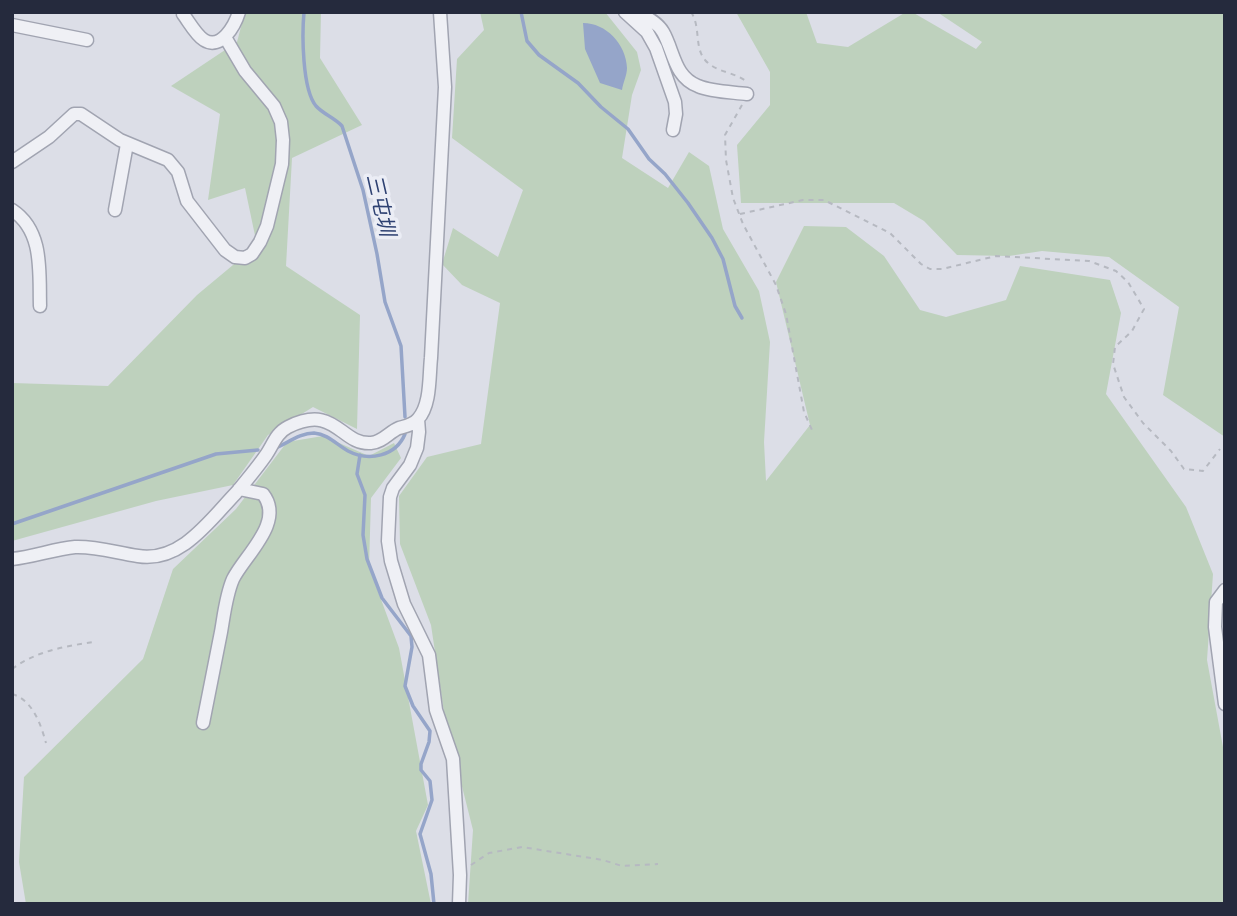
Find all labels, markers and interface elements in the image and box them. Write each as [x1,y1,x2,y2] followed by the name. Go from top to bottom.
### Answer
[361,171,399,239] water label: 三屯圳

